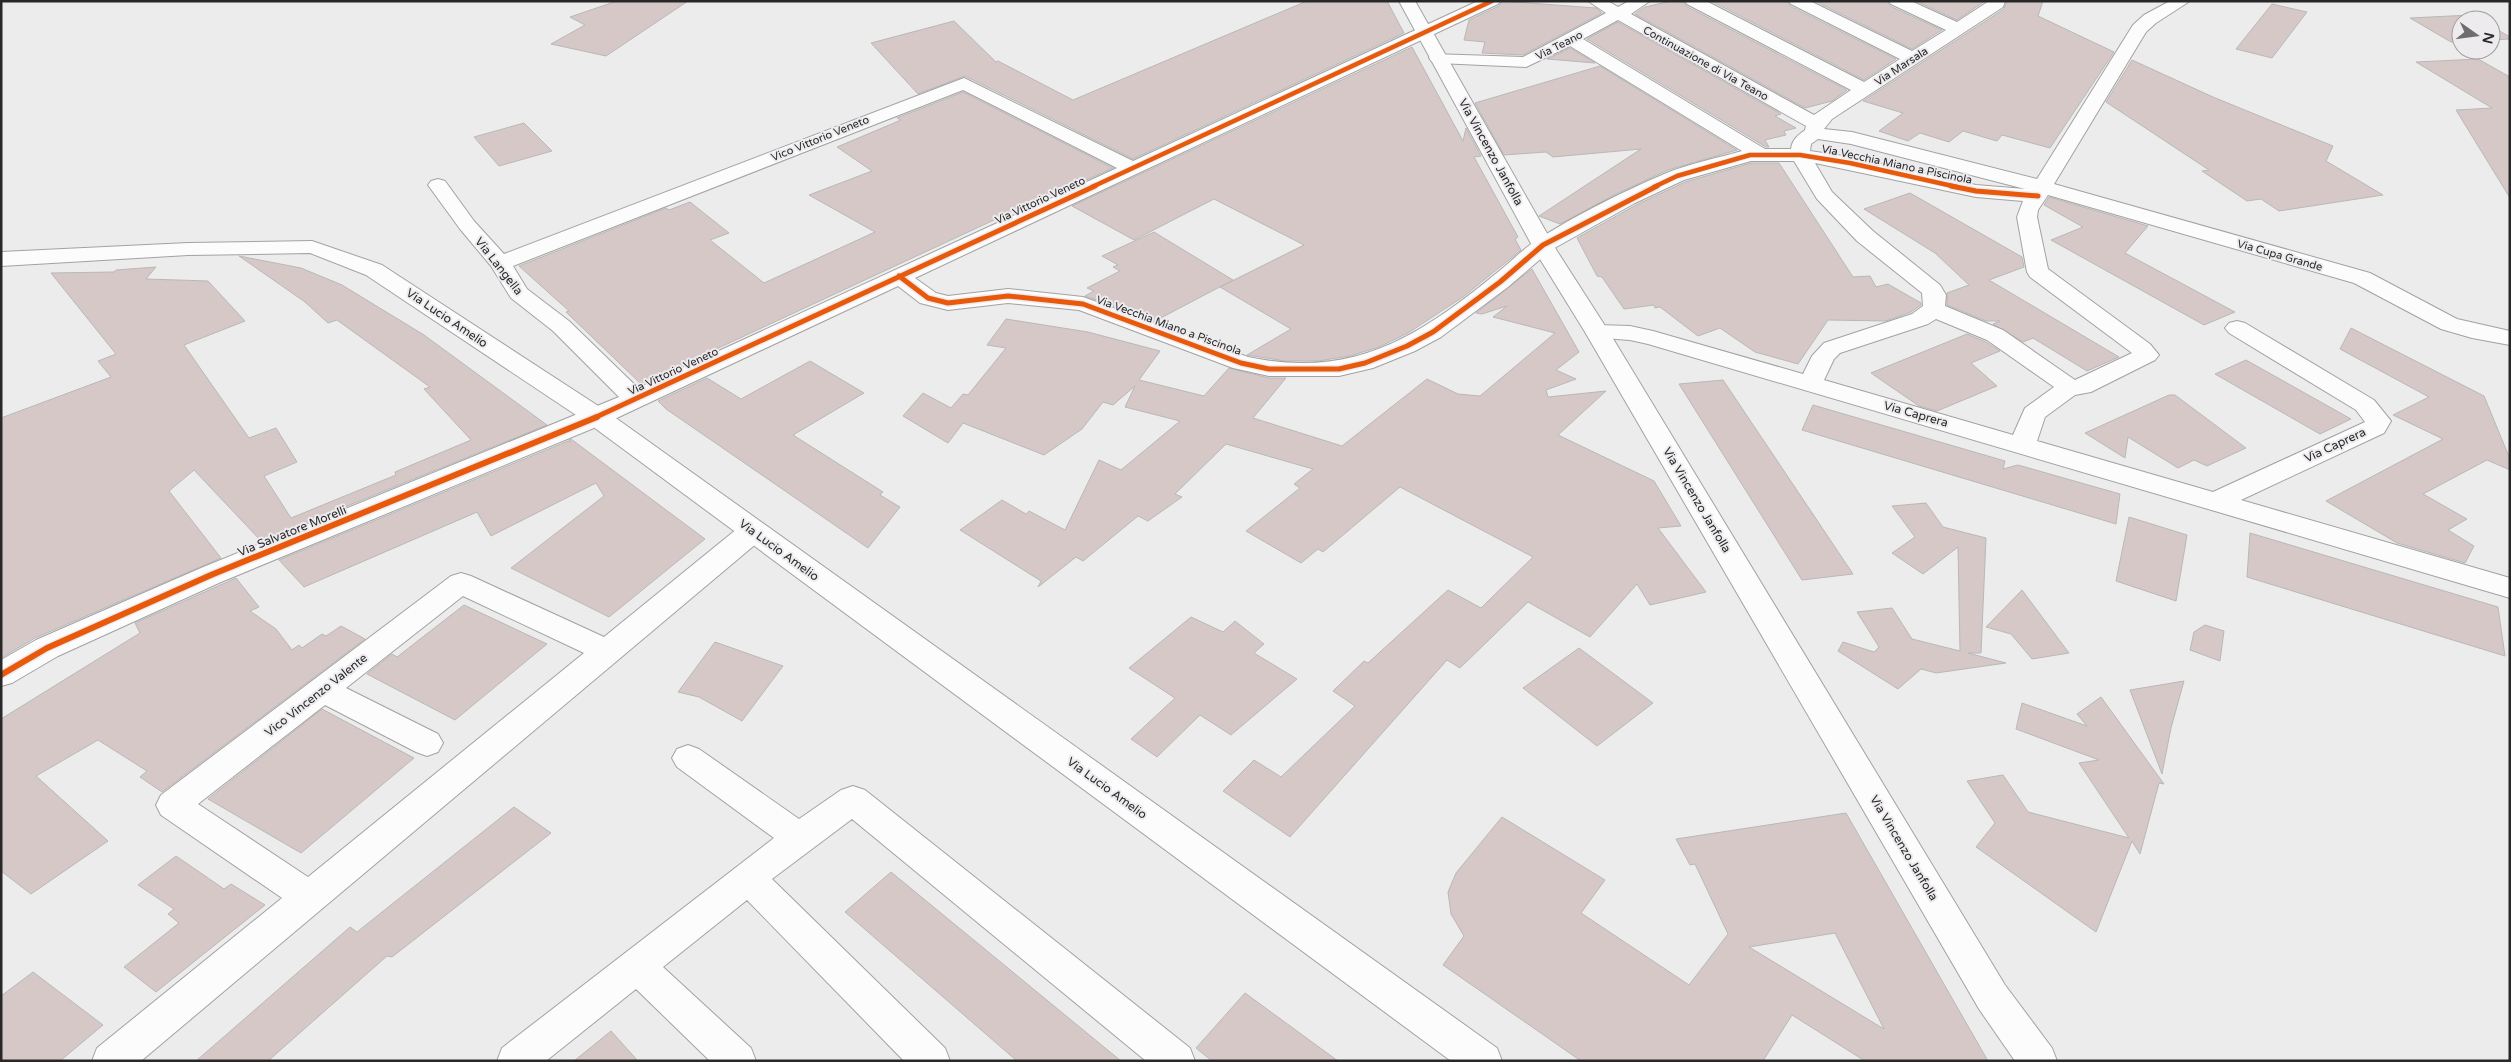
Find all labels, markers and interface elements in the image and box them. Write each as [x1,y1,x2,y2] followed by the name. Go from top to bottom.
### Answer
[2451,10,2501,60] north arrow
[1641,23,1771,104] street label: Continuazione di Via Teano
[1534,28,1585,63] street label: Via Teano
[2479,31,2498,46] text: N
[1872,44,1930,88] street label: Via Marsala
[1456,96,1526,208] street label: Via Vincenzo Janfolla
[769,113,871,164] street label: Vico Vittorio Veneto
[1820,142,1973,187] street label: Via Vecchia Miano a Piscinola
[993,174,1088,227] street label: Via Vittorio Veneto
[472,234,526,298] street label: Via Langella
[2236,237,2324,274] street label: Via Cupa Grande
[404,286,490,350] street label: Via Lucio Amelio
[1094,293,1243,358] street label: Via Vecchia Miano a Piscinola
[626,345,721,398] street label: Via Vittorio Veneto
[1882,398,1950,430] street label: Via Caprera
[2302,425,2368,465] street label: Via Caprera
[1660,445,1734,555] street label: Via Vincenzo Janfolla
[236,503,348,559] street label: Via Salvatore Morelli
[736,516,822,584] street label: Via Lucio Amelio
[262,651,370,739] street label: Vico Vincenzo Valente
[1064,754,1150,822] street label: Via Lucio Amelio
[1867,793,1941,903] street label: Via Vincenzo Janfolla

